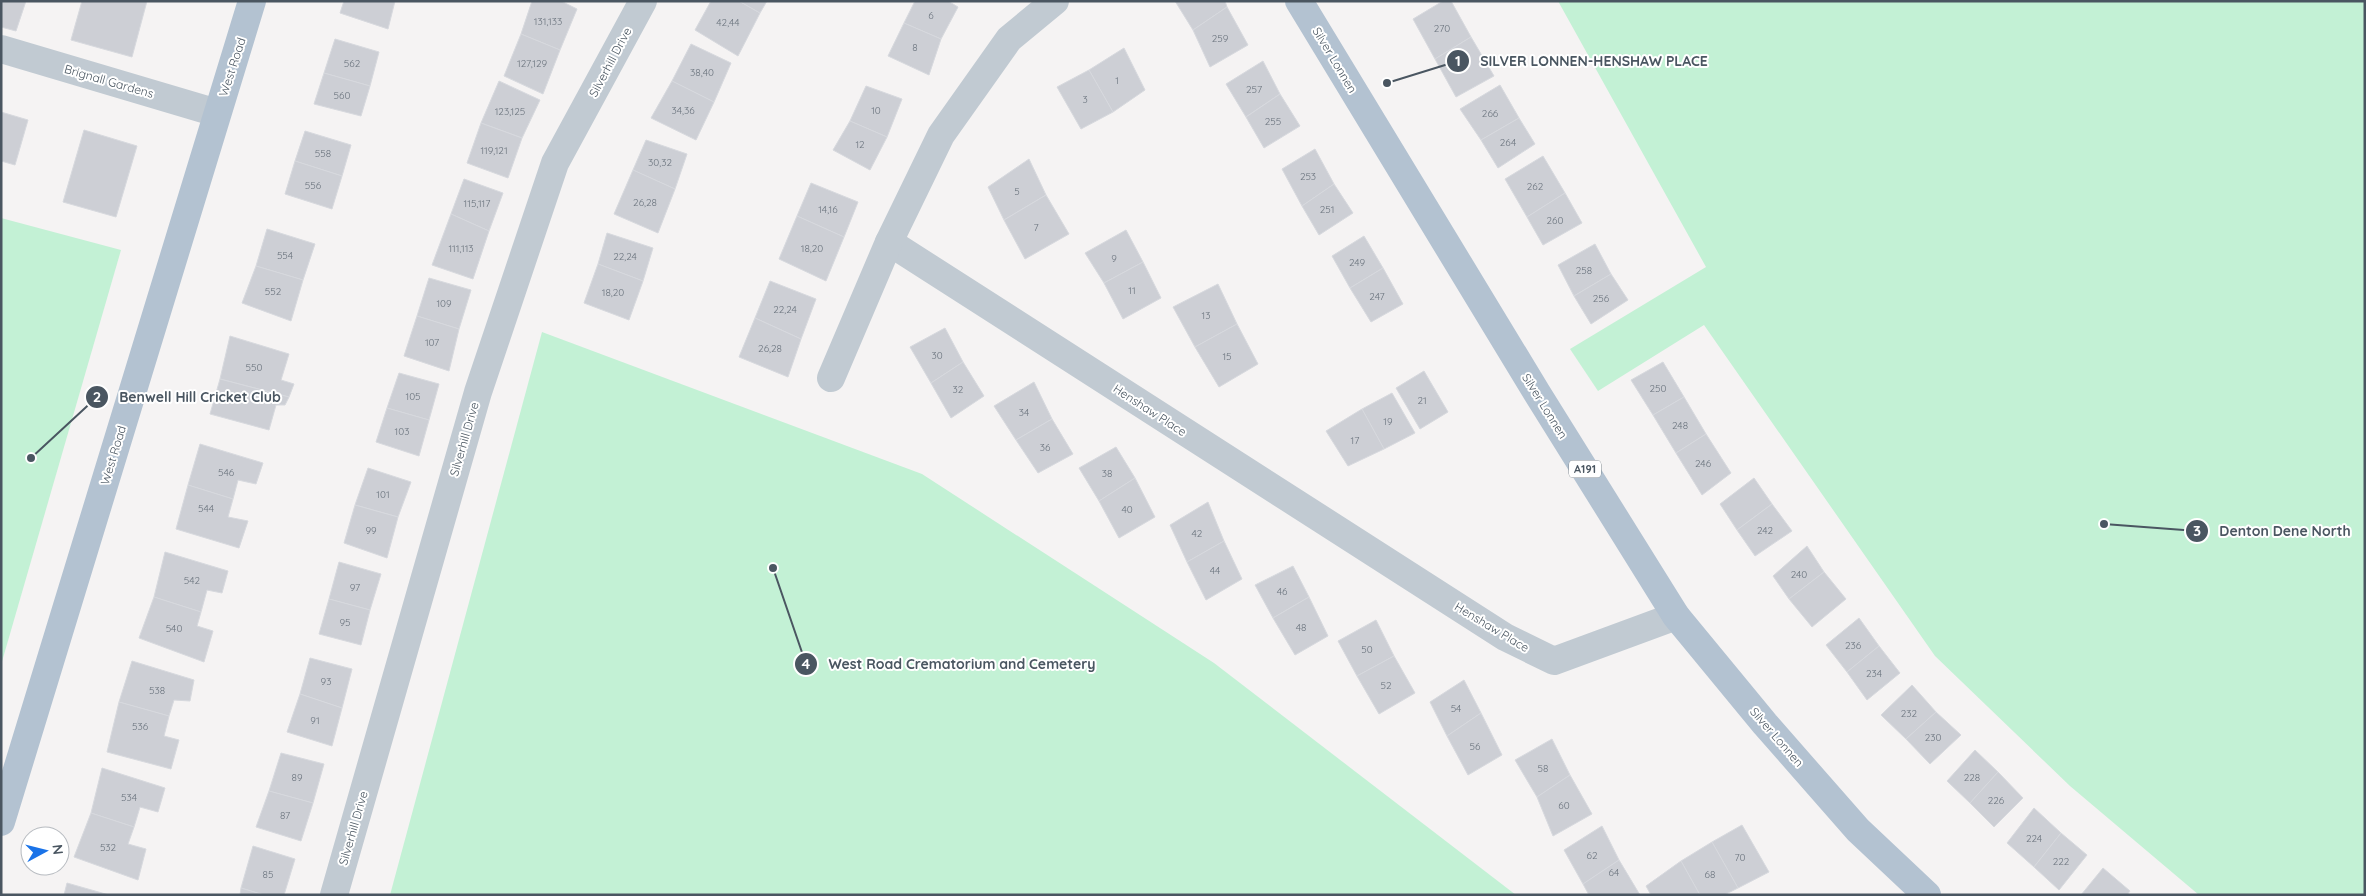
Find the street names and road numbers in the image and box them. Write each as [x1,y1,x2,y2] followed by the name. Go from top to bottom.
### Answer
[1310,24,1360,96] street label: Silver Lonnen
[585,25,635,99] street label: Silverhill Drive
[215,36,249,98] street label: West Road
[63,61,156,101] street label: Brignall Gardens
[1519,371,1571,441] street label: Silver Lonnen
[1110,381,1190,439] street label: Henshaw Place
[446,400,482,478] street label: Silverhill Drive
[97,424,129,486] street label: West Road
[1569,460,1601,478] road number: A191
[1452,599,1532,655] street label: Henshaw Place
[1747,704,1807,770] street label: Silver Lonnen
[335,789,371,867] street label: Silverhill Drive

